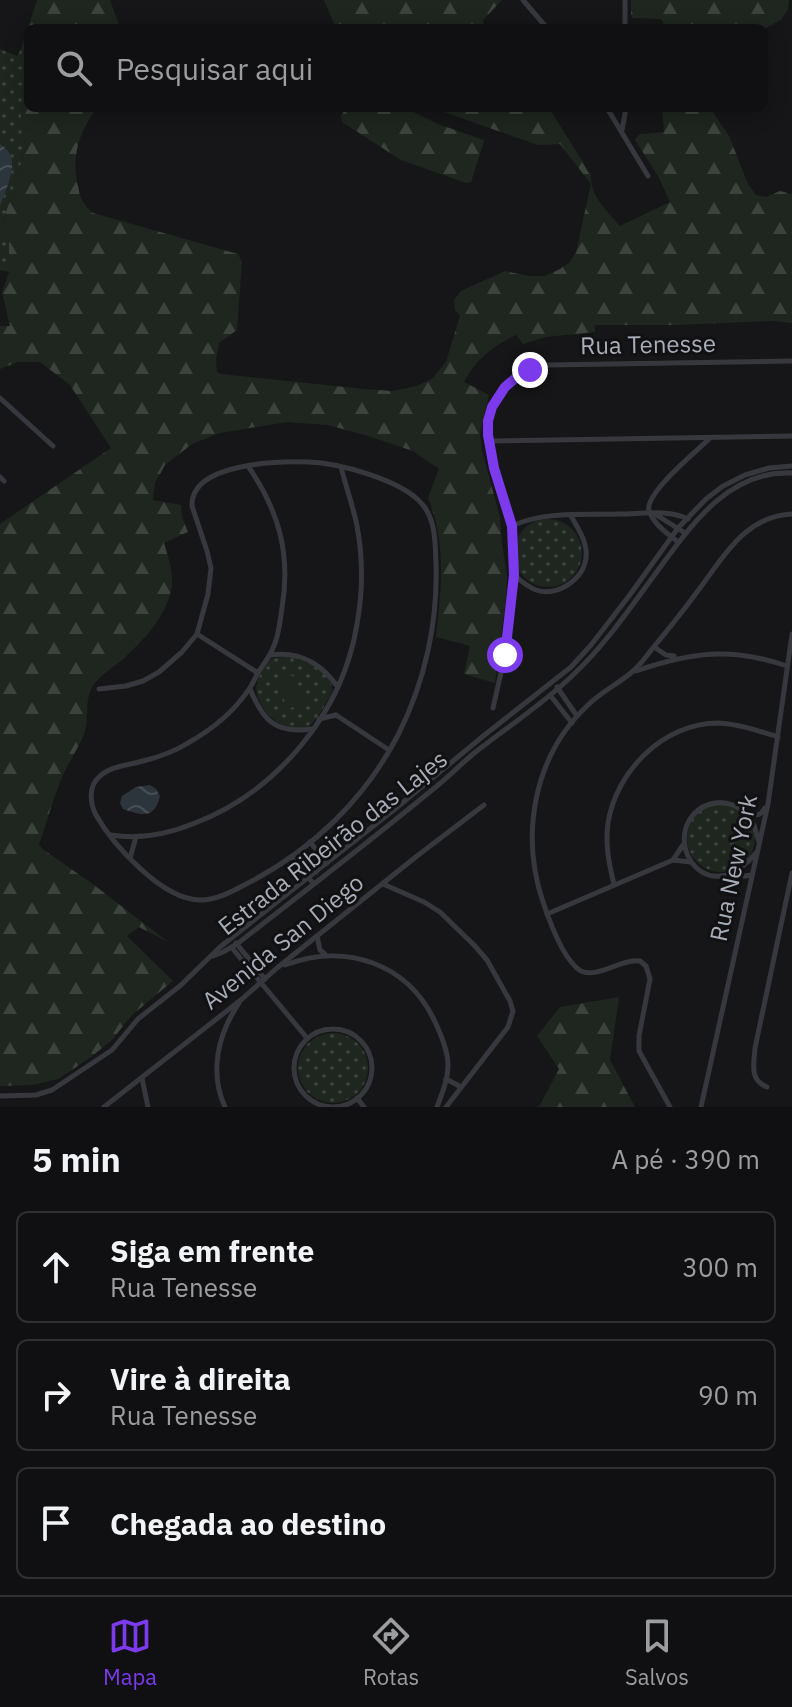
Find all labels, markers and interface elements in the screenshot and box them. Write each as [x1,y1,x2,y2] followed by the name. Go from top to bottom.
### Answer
[24,24,768,112] search box
[52,46,96,90] icon: search
[116,49,313,88] text: Pesquisar aqui
[580,327,716,361] street label: Rua Tenesse
[512,352,548,388] route end
[487,637,523,673] route start
[211,743,454,942] street label: Estrada Ribeirão das Lajes
[702,791,764,944] street label: Rua New York
[195,866,370,1016] street label: Avenida San Diego
[32,1137,121,1181] text: 5 min
[611,1142,760,1176] text: A pé · 390 m
[110,1231,314,1270] text: Siga em frente
[34,1245,78,1289] icon: ahead
[682,1250,758,1284] text: 300 m
[110,1270,257,1304] text: Rua Tenesse
[110,1359,291,1398] text: Vire à direita
[34,1373,78,1417] icon: right
[698,1378,758,1412] text: 90 m
[110,1398,257,1432] text: Rua Tenesse
[34,1501,78,1545] icon: arrive
[110,1504,386,1543] text: Chegada ao destino
[103,1614,157,1691] tab: Mapa
[363,1614,419,1691] tab: Rotas
[625,1614,689,1691] tab: Salvos

